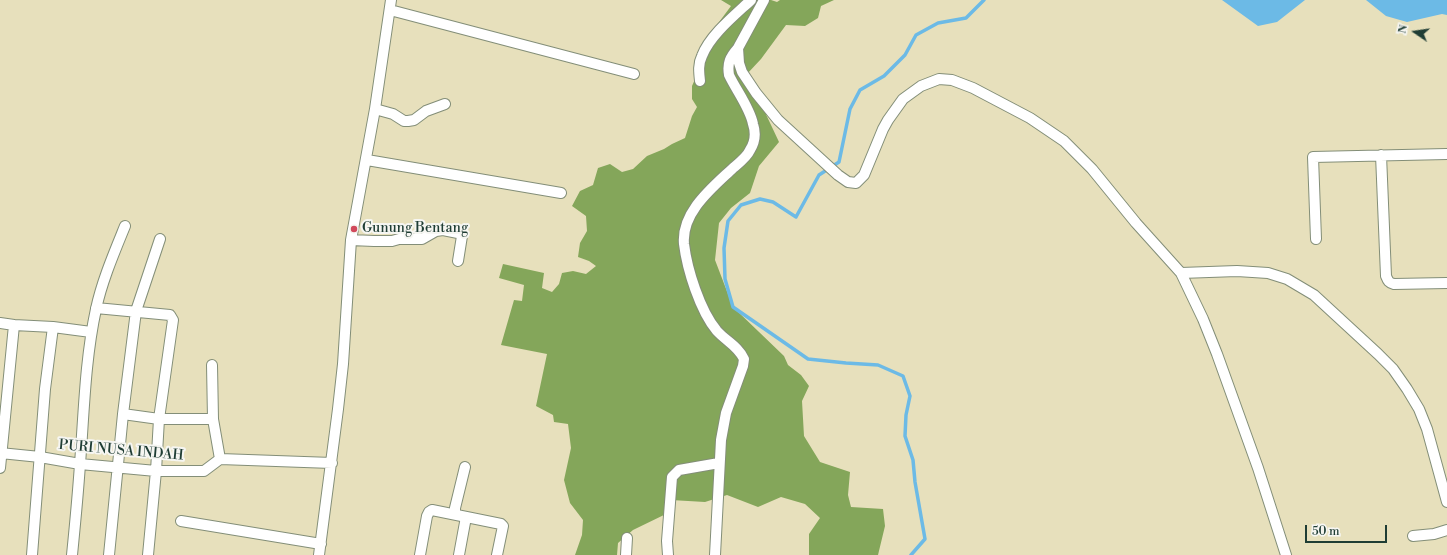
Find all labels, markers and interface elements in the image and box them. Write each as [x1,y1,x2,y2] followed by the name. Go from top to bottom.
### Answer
[1395,12,1435,52] north arrow
[1396,23,1411,35] text: N
[362,221,468,237] place label: Gunung Bentang
[349,224,359,234] marker: Gunung Bentang
[58,437,184,465] street label: PURI NUSA INDAH
[1307,517,1389,543] scale bar
[1312,524,1340,539] text: 50 m

